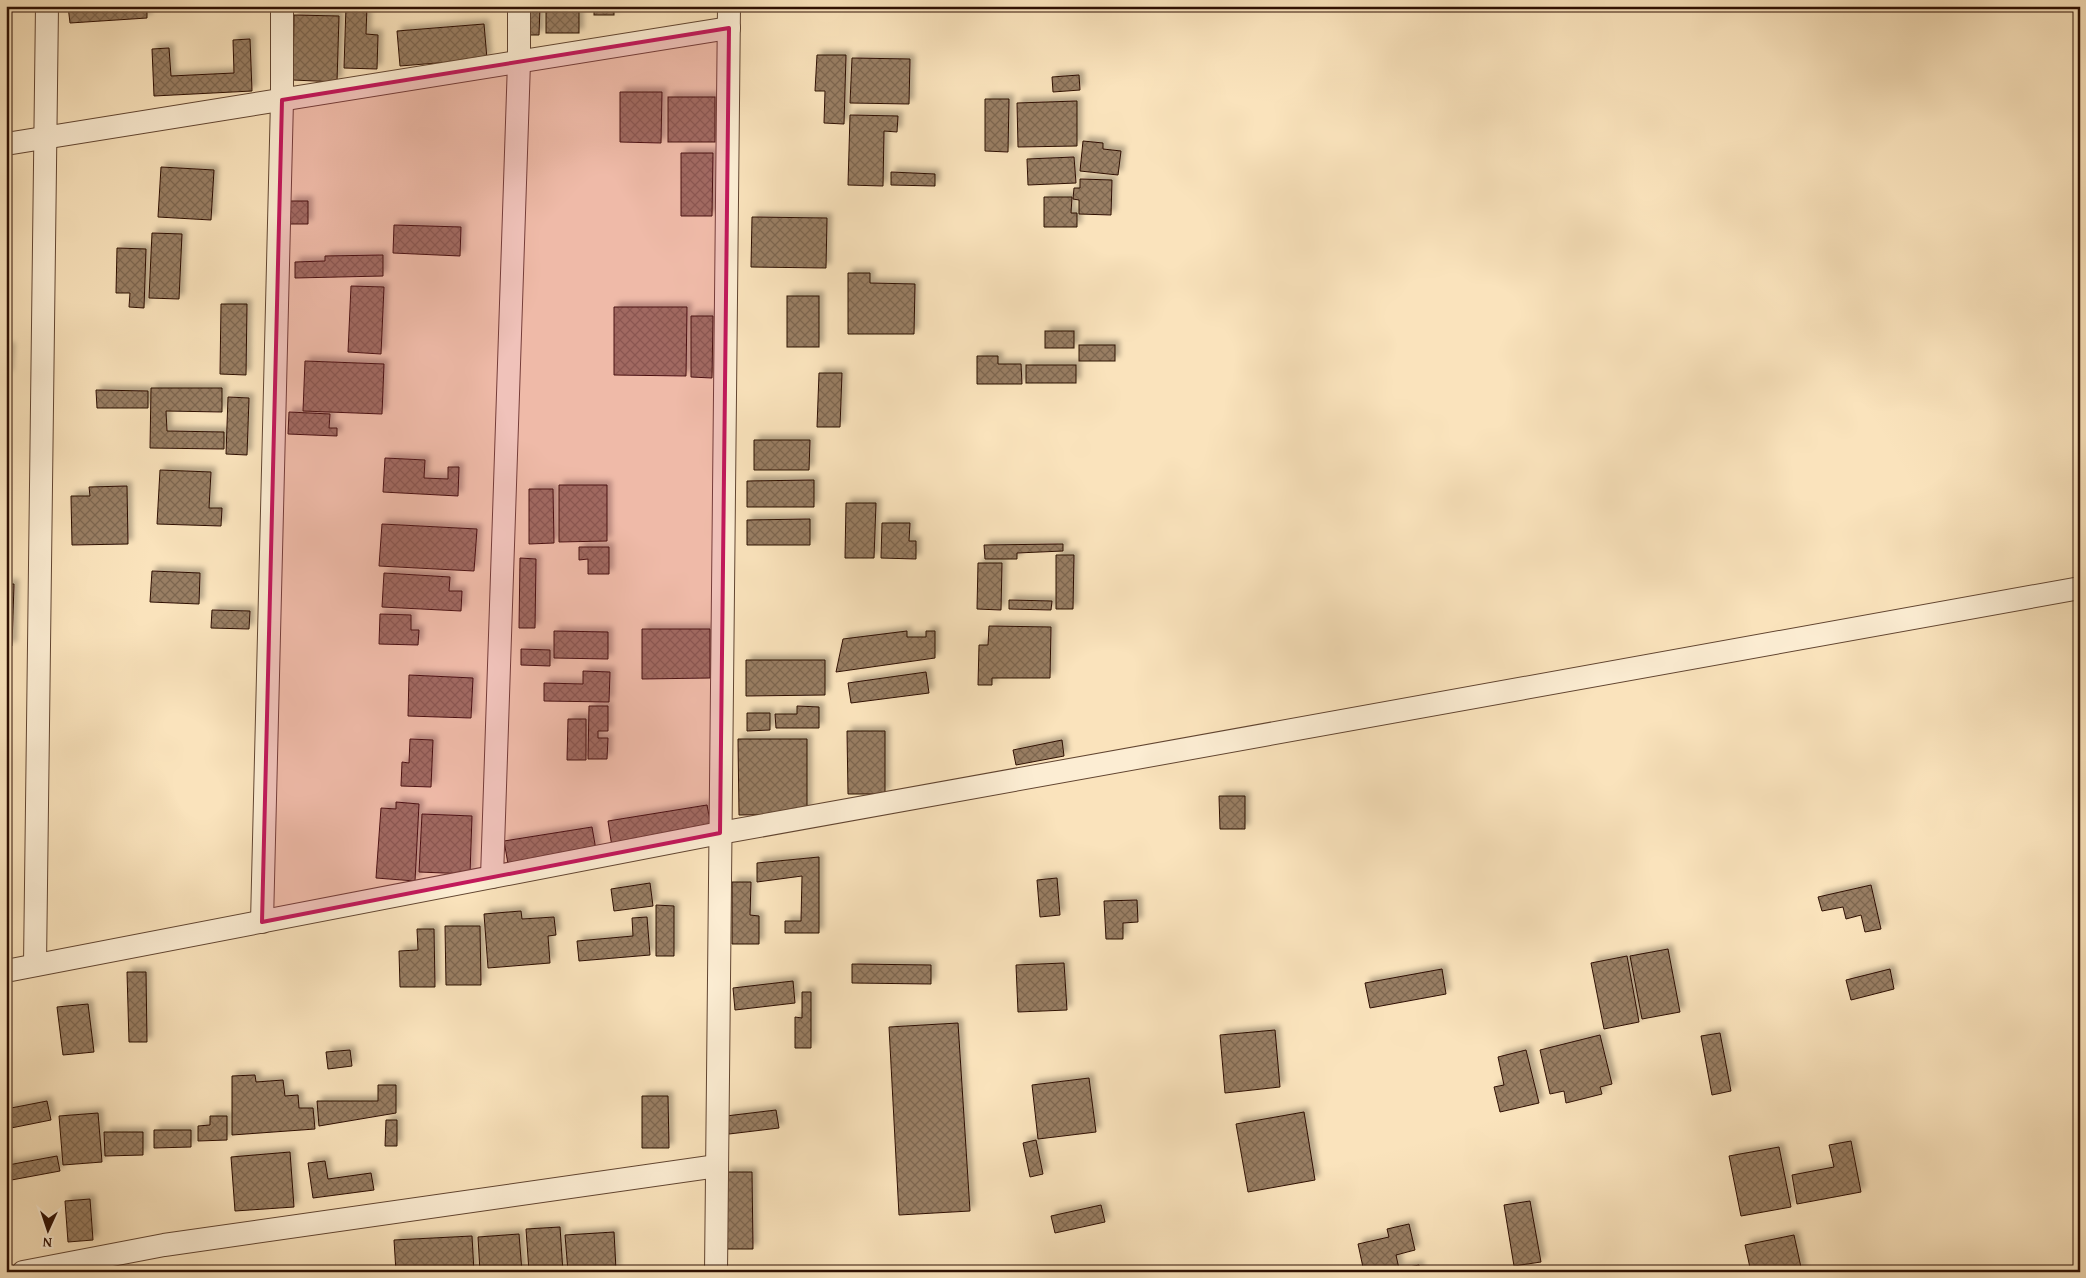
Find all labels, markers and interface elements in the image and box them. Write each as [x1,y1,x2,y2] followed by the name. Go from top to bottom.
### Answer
[22,1206,72,1256] north arrow
[41,1233,53,1253] text: N

